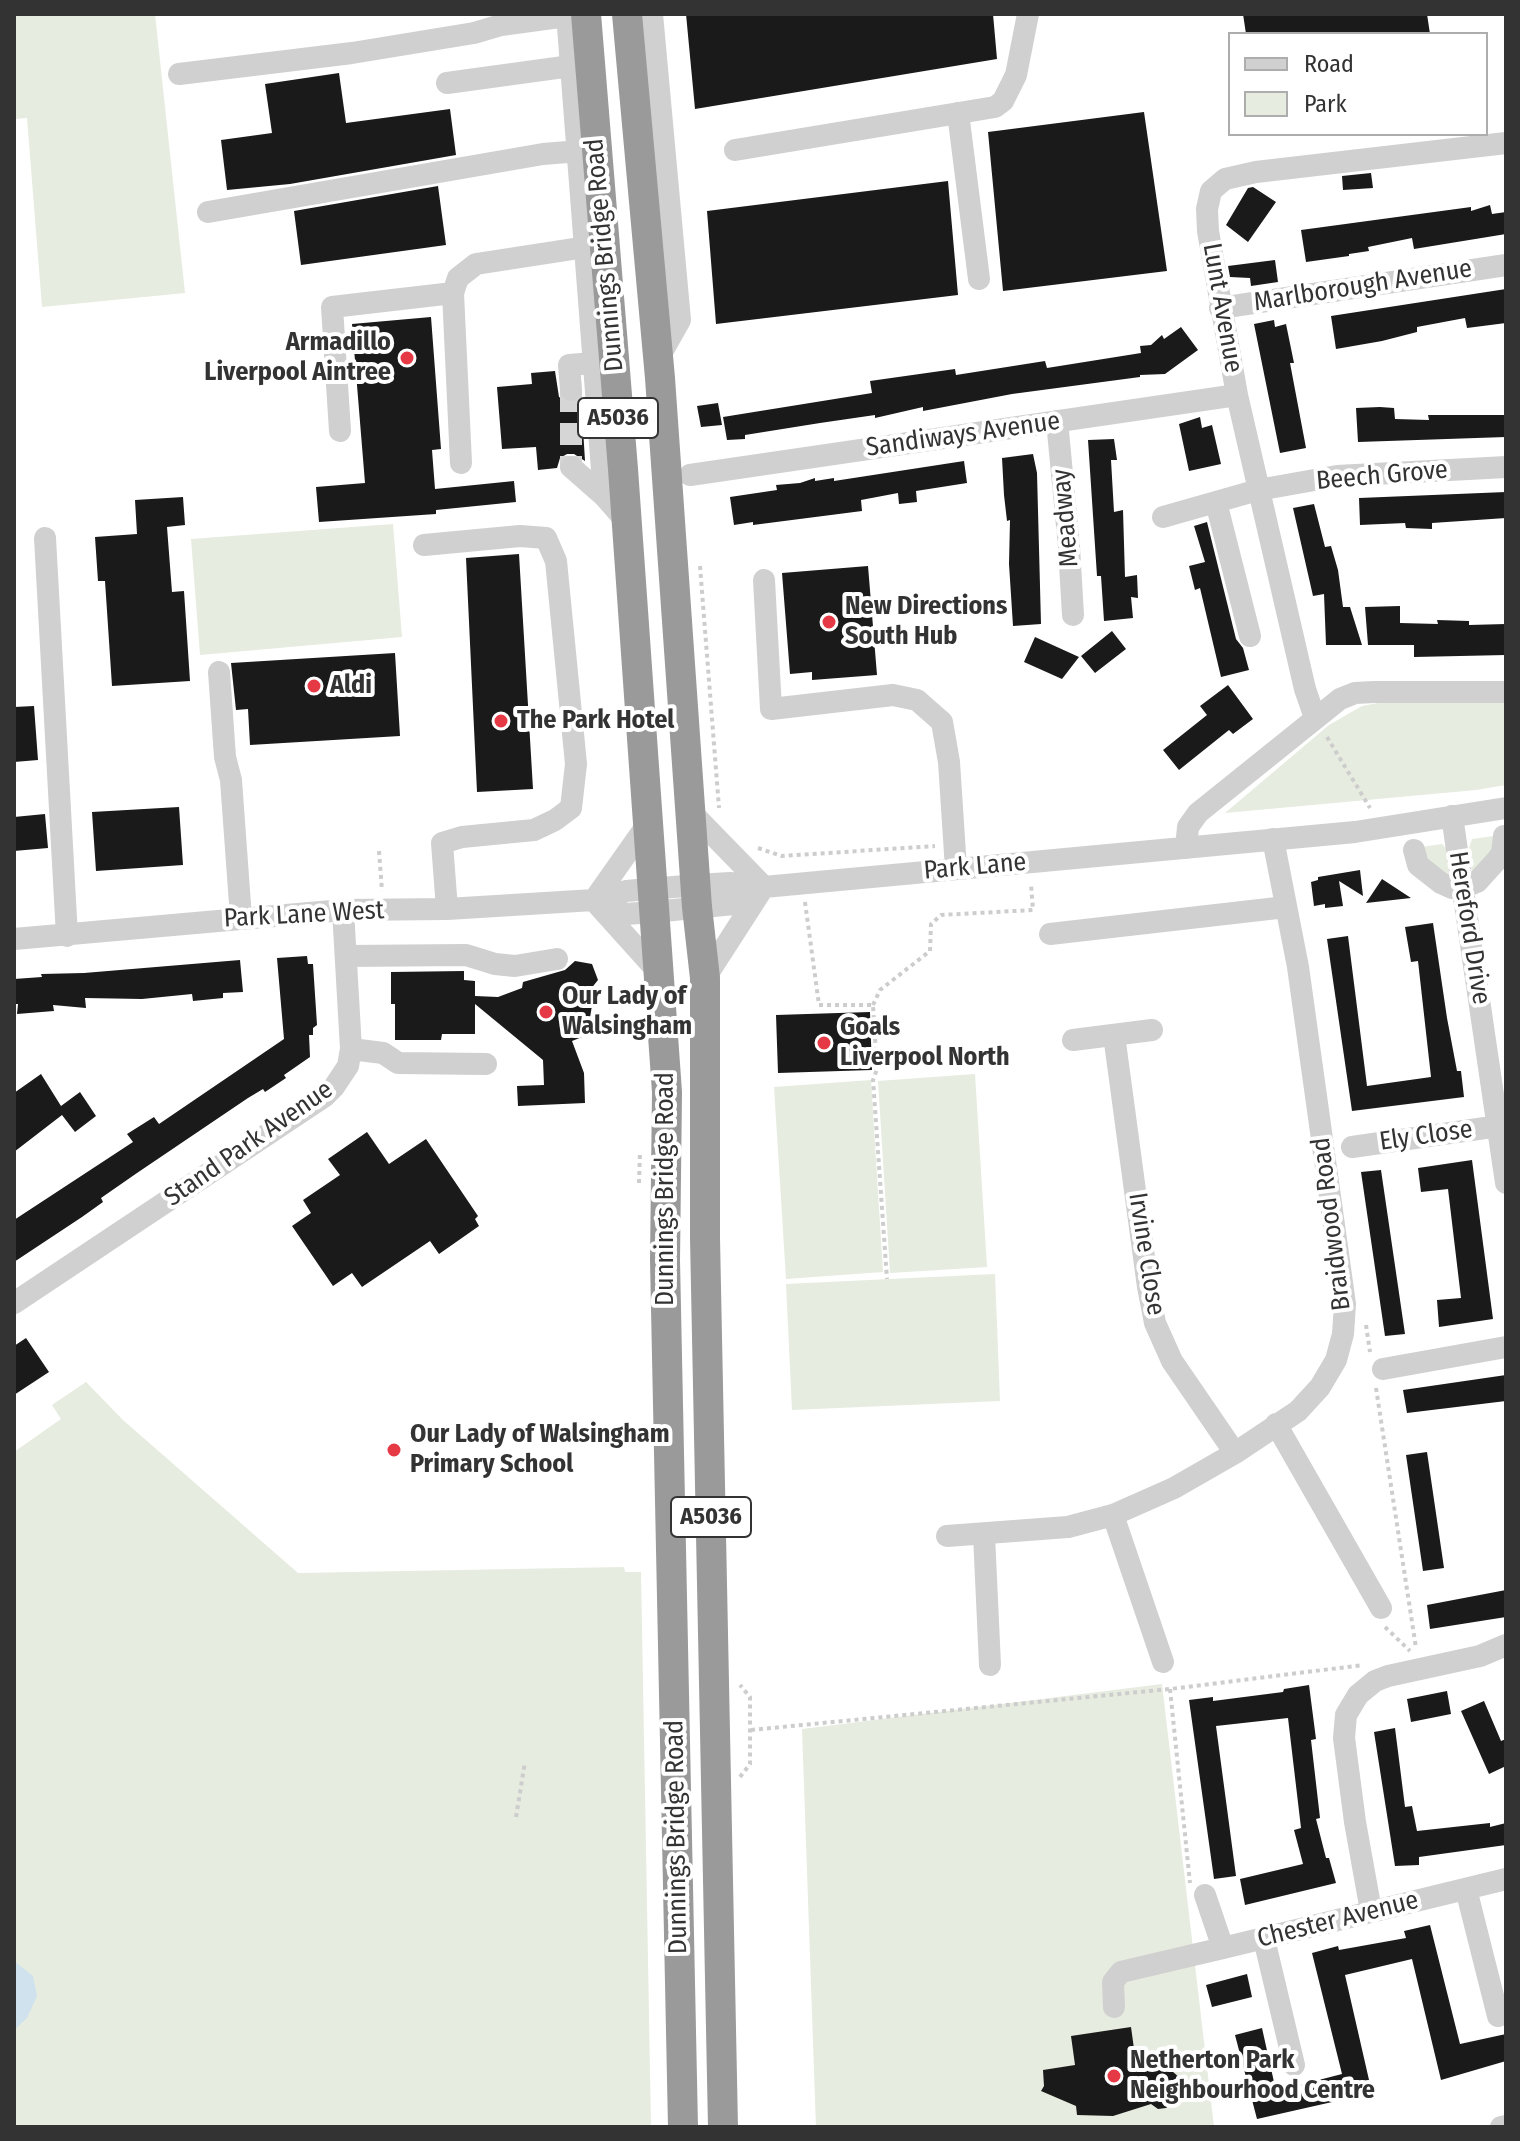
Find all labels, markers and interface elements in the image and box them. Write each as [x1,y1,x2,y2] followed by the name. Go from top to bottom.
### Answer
[1228,32,1488,136] legend
[1304,50,1354,78] text: Road
[1304,90,1347,118] text: Park
[579,137,631,373] street label: Dunnings Bridge Road
[1195,241,1249,375] street label: Lunt Avenue
[1252,253,1474,319] street label: Marlborough Avenue
[204,327,391,388] place label: Armadillo Liverpool Aintree
[398,349,416,367] marker: Armadillo Liverpool Aintree
[578,398,658,438] road number: A5036
[864,406,1062,464] street label: Sandiways Avenue
[1315,455,1449,497] street label: Beech Grove
[1046,468,1086,568] street label: Meadway
[845,591,1007,652] place label: New Directions South Hub
[820,613,838,631] marker: New Directions South Hub
[330,670,372,702] place label: Aldi
[305,677,323,695] marker: Aldi
[517,705,674,737] place label: The Park Hotel
[492,712,510,730] marker: The Park Hotel
[922,847,1028,887] street label: Park Lane
[1442,849,1496,1007] street label: Hereford Drive
[223,895,385,935] street label: Park Lane West
[562,981,692,1042] place label: Our Lady of Walsingham
[537,1003,555,1021] marker: Our Lady of Walsingham
[840,1012,1010,1074] place label: Goals Liverpool North
[815,1034,833,1052] marker: Goals Liverpool North
[650,1072,682,1306] street label: Dunnings Bridge Road
[159,1074,339,1214] street label: Stand Park Avenue
[1377,1114,1475,1158] street label: Ely Close
[1306,1136,1358,1312] street label: Braidwood Road
[1121,1190,1171,1318] street label: Irvine Close
[410,1419,670,1480] place label: Our Lady of Walsingham Primary School
[385,1441,403,1459] marker: Our Lady of Walsingham Primary School
[671,1497,751,1537] road number: A5036
[659,1720,695,1954] street label: Dunnings Bridge Road
[1254,1885,1422,1955] street label: Chester Avenue
[1130,2045,1375,2106] place label: Netherton Park Neighbourhood Centre
[1105,2067,1123,2085] marker: Netherton Park Neighbourhood Centre

